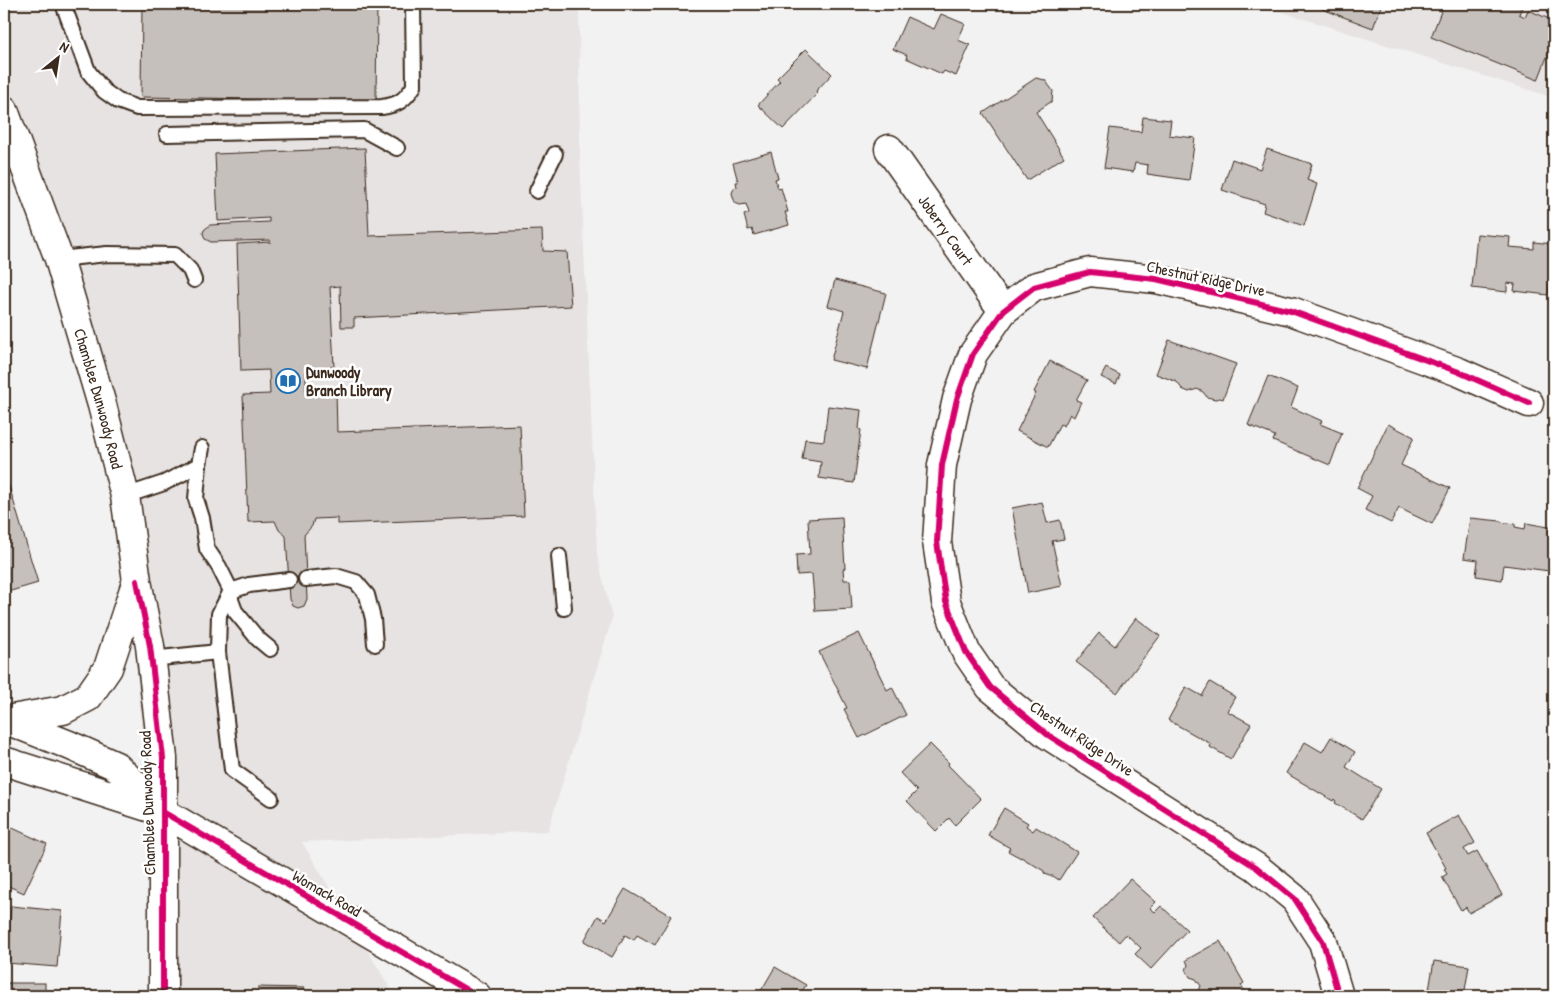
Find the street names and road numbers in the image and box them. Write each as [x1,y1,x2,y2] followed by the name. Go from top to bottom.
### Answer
[914,190,979,270] street label: Joberry Court
[1145,255,1268,301] street label: Chestnut Ridge Drive
[69,326,129,471] street label: Chamblee Dunwoody Road
[1026,695,1139,781] street label: Chestnut Ridge Drive
[133,730,161,876] street label: Chamblee Dunwoody Road
[288,864,366,922] street label: Womack Road

